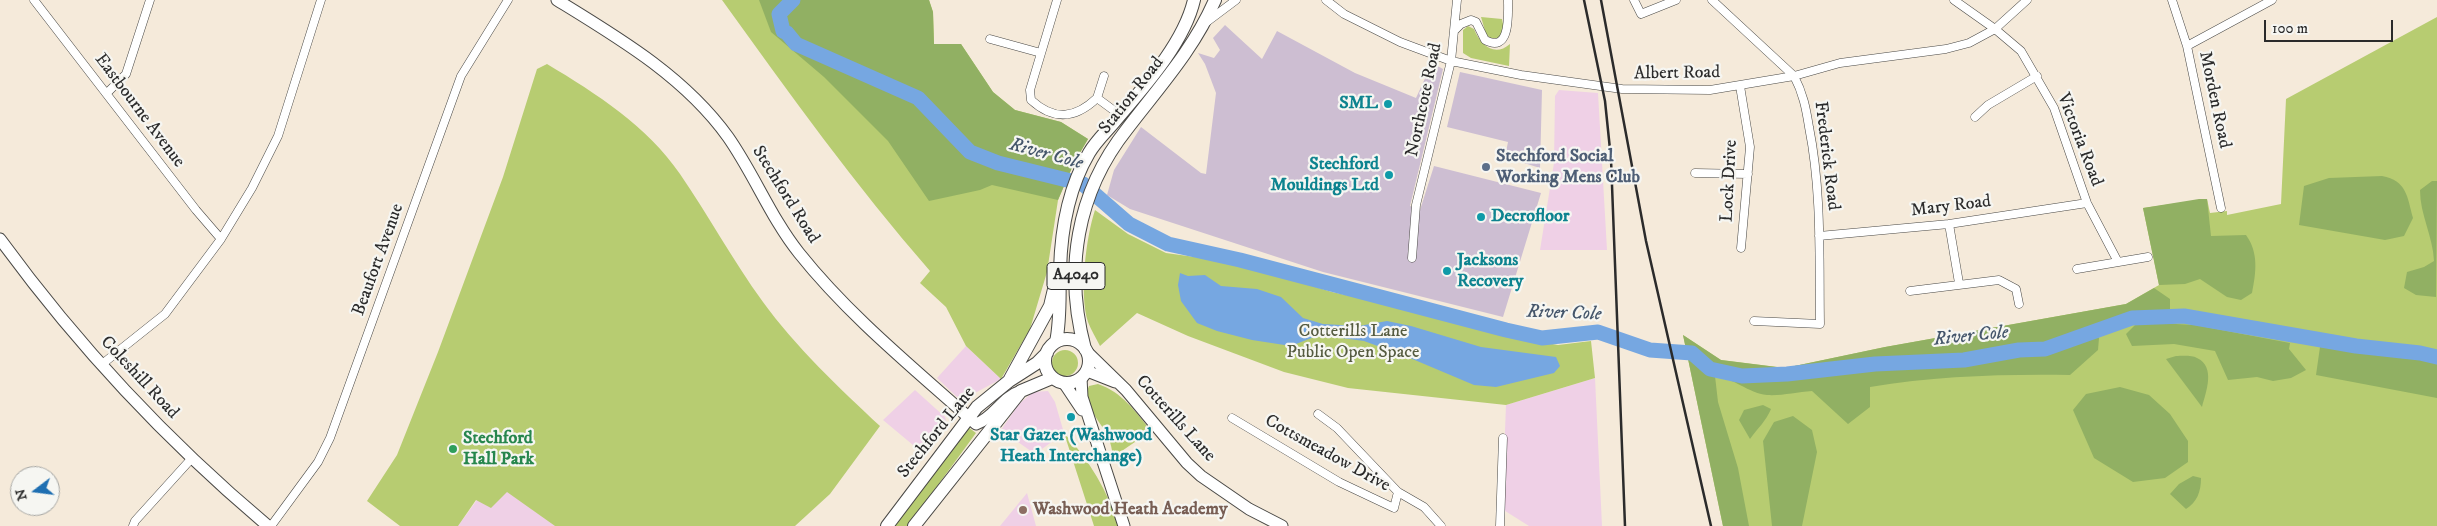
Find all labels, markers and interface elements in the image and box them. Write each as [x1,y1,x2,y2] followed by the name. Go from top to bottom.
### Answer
[2267,10,2396,42] scale bar
[2272,19,2308,38] text: 100 m
[1402,41,1448,159] street label: Northcote Road
[89,50,189,172] street label: Eastbourne Avenue
[2193,50,2235,150] street label: Morden Road
[1095,53,1169,139] street label: Station Road
[1634,62,1720,86] street label: Albert Road
[2051,90,2107,190] street label: Victoria Road
[1339,93,1378,115] place label: SML
[1382,98,1394,110] marker: SML
[1809,100,1843,212] street label: Frederick Road
[1007,134,1085,176] water label: River Cole
[1717,139,1743,223] street label: Lock Drive
[746,142,824,248] street label: Stechford Road
[1496,146,1640,188] place label: Stechford Social Working Mens Club
[1271,154,1379,196] place label: Stechford Mouldings Ltd
[1480,161,1492,173] marker: Stechford Social Working Mens Club
[1383,169,1395,181] marker: Stechford Mouldings Ltd
[1910,191,1992,223] street label: Mary Road
[349,201,409,319] street label: Beaufort Avenue
[1491,206,1569,228] place label: Decrofloor
[1475,211,1487,223] marker: Decrofloor
[1457,250,1523,292] place label: Jacksons Recovery
[1047,262,1105,290] road number: A4040
[1441,265,1453,277] marker: Jacksons Recovery
[1526,301,1602,327] water label: River Cole
[1287,321,1419,364] park label: Cotterills Lane Public Open Space
[1933,322,2009,352] water label: River Cole
[95,332,183,424] street label: Coleshill Road
[1130,371,1220,467] street label: Cotterills Lane
[894,383,980,483] street label: Stechford Lane
[1065,411,1077,423] marker: Star Gazer (Washwood Heath Interchange)
[1261,411,1393,497] street label: Cottsmeadow Drive
[990,425,1152,468] place label: Star Gazer (Washwood Heath Interchange)
[463,428,534,470] place label: Stechford Hall Park
[447,443,459,455] marker: Stechford Hall Park
[10,466,60,516] north arrow
[11,487,32,503] text: N
[1033,499,1227,521] place label: Washwood Heath Academy
[1017,504,1029,516] marker: Washwood Heath Academy

